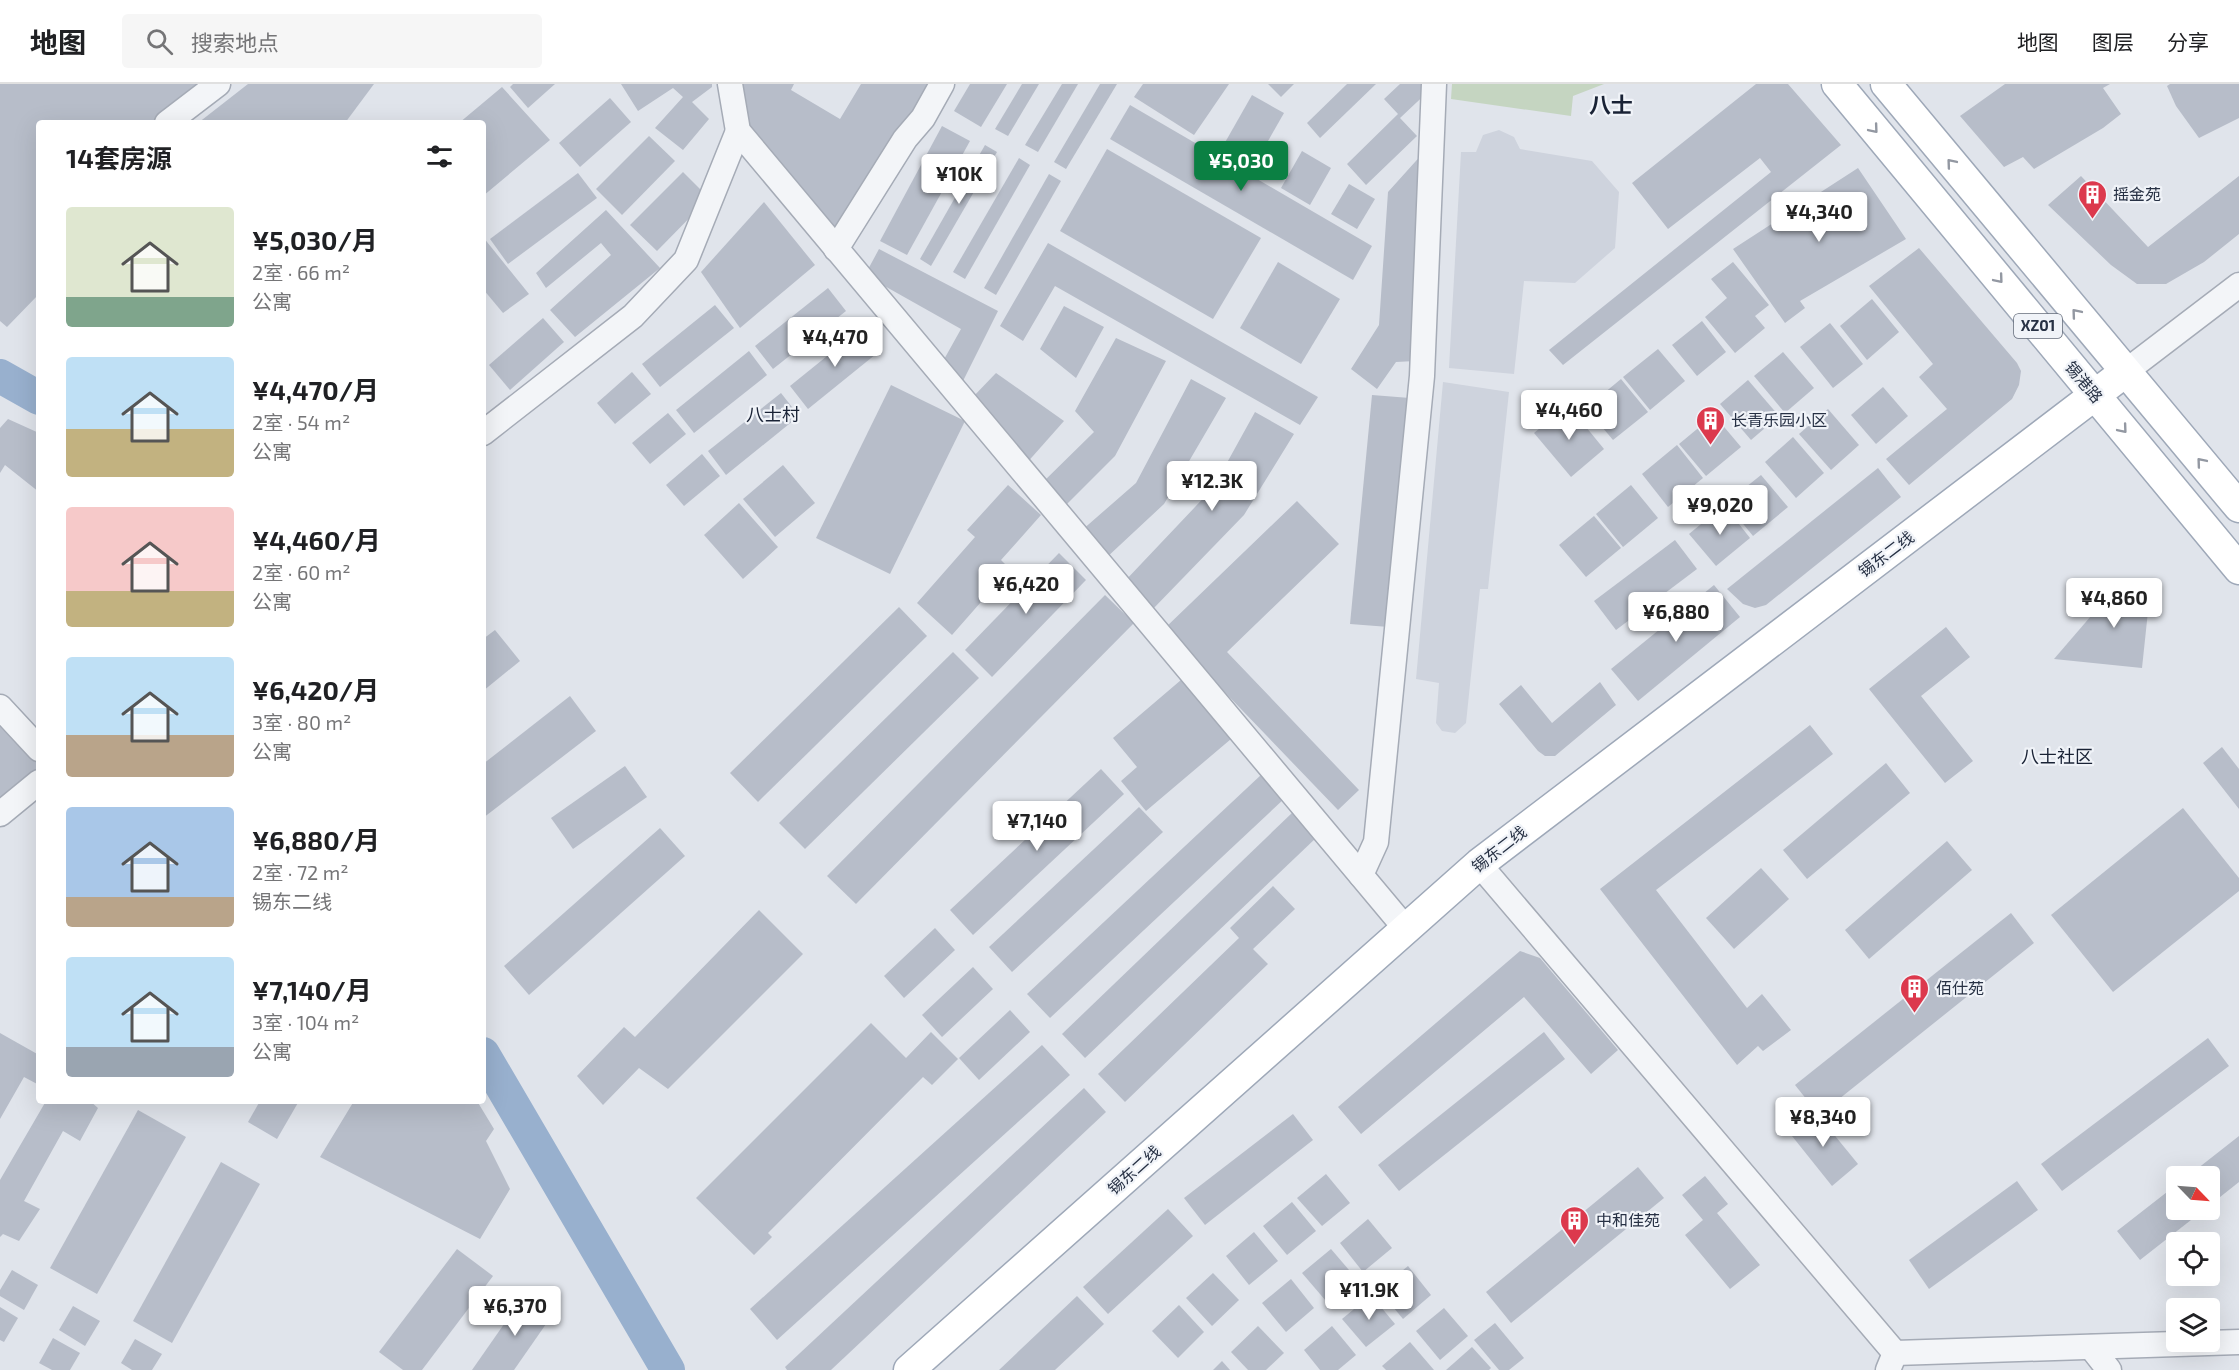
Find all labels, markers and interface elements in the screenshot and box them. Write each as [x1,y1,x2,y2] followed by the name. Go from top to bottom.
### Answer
[122,14,542,68] search box
[30,25,86,59] text: 地图
[143,25,176,58] icon: search
[191,29,279,55] text: 搜索地点
[2017,29,2059,54] text: 地图
[2092,29,2134,54] text: 图层
[2167,29,2209,54] text: 分享
[1589,91,1633,117] district label: 八士
[1867,122,1878,133] one-way arrow
[423,140,456,173] icon: filters
[1192,141,1290,192] pin: ¥5,030
[66,142,172,173] text: 14套房源
[1208,148,1274,172] text: ¥5,030
[923,154,995,205] pin: ¥10K
[1948,159,1959,170] one-way arrow
[935,161,983,185] text: ¥10K
[2076,178,2108,220] building icon: 摇金苑
[2113,184,2161,203] place label: 摇金苑
[1770,192,1868,243] pin: ¥4,340
[1785,199,1853,223] text: ¥4,340
[252,224,378,255] text: ¥5,030/月
[114,231,186,303] icon: home
[252,260,350,284] text: 2室 · 66 m²
[1991,272,2002,283] one-way arrow
[252,289,292,313] text: 公寓
[2072,309,2083,320] one-way arrow
[2014,314,2062,338] road number: XZ01
[786,317,884,368] pin: ¥4,470
[802,324,868,348] text: ¥4,470
[2062,357,2107,406] street label: 锡港路
[252,374,379,405] text: ¥4,470/月
[114,381,186,453] icon: home
[1520,390,1618,441] pin: ¥4,460
[1535,397,1603,421] text: ¥4,460
[746,403,800,425] district label: 八士村
[1694,404,1726,446] building icon: 长青乐园小区
[252,410,350,434] text: 2室 · 54 m²
[1731,410,1827,429] place label: 长青乐园小区
[2116,422,2127,433] one-way arrow
[252,439,292,463] text: 公寓
[2197,458,2208,469] one-way arrow
[1163,461,1261,512] pin: ¥12.3K
[1181,468,1243,492] text: ¥12.3K
[1671,485,1769,536] pin: ¥9,020
[1687,492,1753,516] text: ¥9,020
[252,524,381,555] text: ¥4,460/月
[1854,527,1917,580] street label: 锡东二线
[114,531,186,603] icon: home
[252,560,351,584] text: 2室 · 60 m²
[977,564,1075,615] pin: ¥6,420
[993,571,1059,595] text: ¥6,420
[2065,578,2163,629] pin: ¥4,860
[2080,585,2148,609] text: ¥4,860
[252,589,292,613] text: 公寓
[1627,592,1725,643] pin: ¥6,880
[1642,599,1710,623] text: ¥6,880
[252,674,379,705] text: ¥6,420/月
[114,681,186,753] icon: home
[252,710,351,734] text: 3室 · 80 m²
[252,739,292,763] text: 公寓
[2021,745,2093,767] district label: 八士社区
[988,801,1086,852] pin: ¥7,140
[1007,808,1067,832] text: ¥7,140
[1468,821,1530,876] street label: 锡东二线
[252,824,380,855] text: ¥6,880/月
[114,831,186,903] icon: home
[252,860,349,884] text: 2室 · 72 m²
[252,889,332,913] text: 锡东二线
[1899,972,1931,1014] building icon: 佰仕苑
[252,974,372,1005] text: ¥7,140/月
[1936,978,1984,997] place label: 佰仕苑
[114,981,186,1053] icon: home
[252,1010,359,1034] text: 3室 · 104 m²
[252,1039,292,1063] text: 公寓
[1774,1097,1872,1148] pin: ¥8,340
[1789,1104,1857,1128] text: ¥8,340
[1104,1141,1164,1198] street label: 锡东二线
[2166,1166,2220,1220] north arrow
[2166,1166,2220,1352] map controls
[1559,1204,1591,1246] building icon: 中和佳苑
[1596,1210,1660,1229] place label: 中和佳苑
[2166,1232,2220,1286] button: locate
[1320,1270,1418,1321] pin: ¥11.9K
[1339,1277,1399,1301] text: ¥11.9K
[466,1286,564,1337] pin: ¥6,370
[483,1293,547,1317] text: ¥6,370
[2166,1298,2220,1352] button: layers

